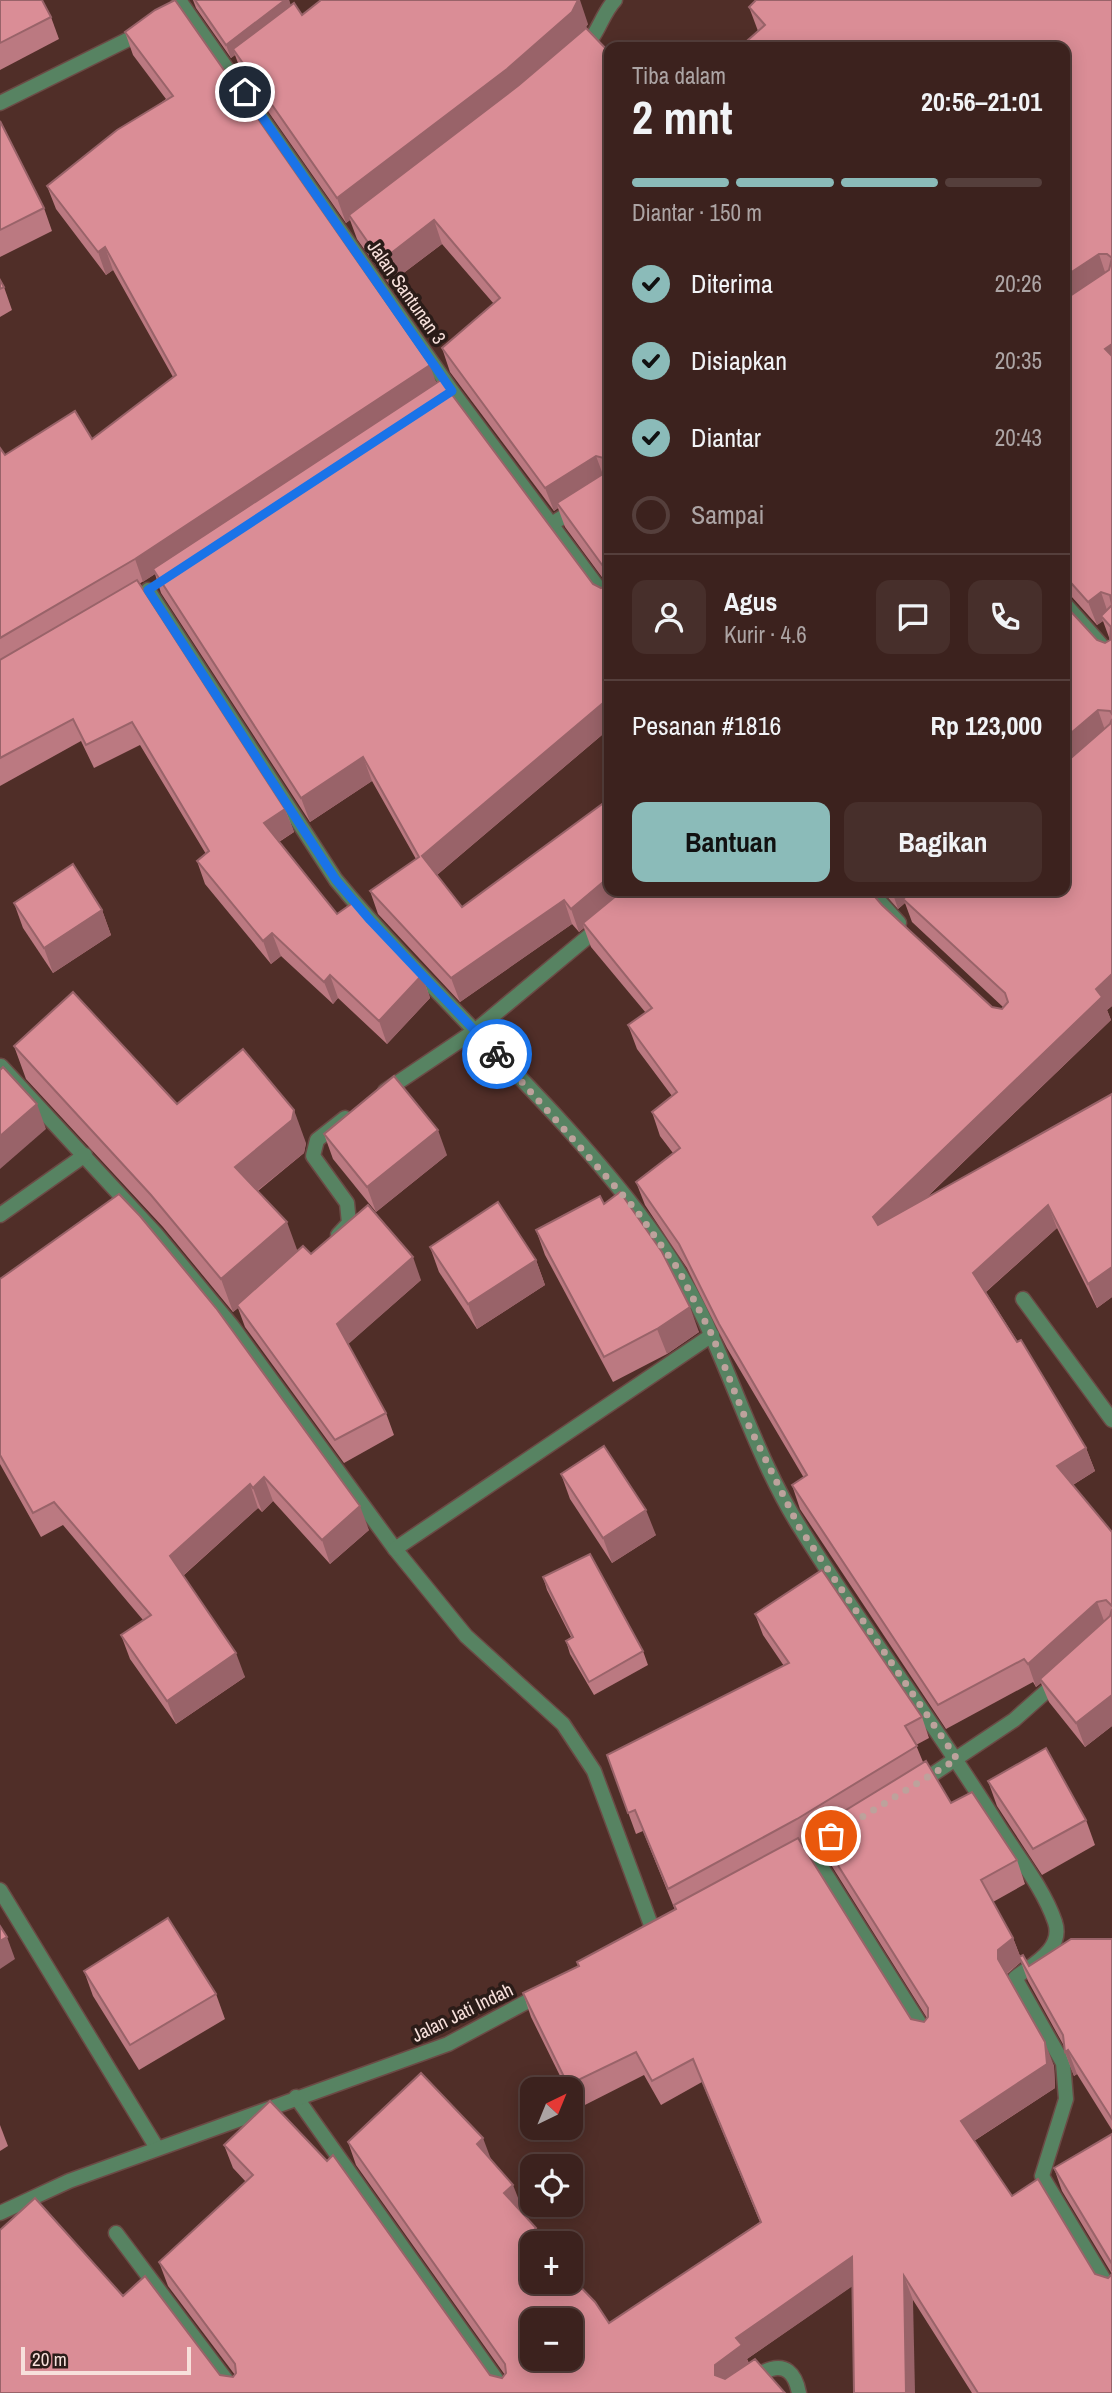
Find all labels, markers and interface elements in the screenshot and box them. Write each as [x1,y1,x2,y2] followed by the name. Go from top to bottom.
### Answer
[632,60,726,91] text: Tiba dalam
[215,62,275,122] pin
[226,73,264,111] icon: home
[921,84,1042,119] text: 20:56–21:01
[632,86,733,148] text: 2 mnt
[632,197,762,228] text: Diantar · 150 m
[362,235,452,349] street label: Jalan Santunan 3
[632,265,670,303] icon: check
[691,266,773,301] text: Diterima
[995,268,1042,299] text: 20:26
[632,342,670,380] icon: check
[691,343,787,378] text: Disiapkan
[995,345,1042,376] text: 20:35
[632,419,670,457] icon: check
[691,420,761,455] text: Diantar
[995,422,1042,453] text: 20:43
[691,497,764,532] text: Sampai
[632,580,706,654] button: person
[876,580,950,654] button: chat
[968,580,1042,654] button: phone
[724,584,777,619] text: Agus
[724,619,807,650] text: Kurir · 4.6
[632,708,781,743] text: Pesanan #1816
[931,708,1042,743] text: Rp 123,000
[632,802,830,882] button: Bantuan
[844,802,1042,882] button: Bagikan
[462,1019,532,1089] courier
[478,1035,516,1073] icon: bike
[801,1806,861,1866] pin
[812,1817,850,1855] icon: bag
[407,1976,517,2048] street label: Jalan Jati Indah
[520,2077,583,2140] north arrow
[520,2077,583,2371] map controls
[520,2154,583,2217] button: locate
[520,2231,583,2294] button: +
[520,2308,583,2371] button: −
[21,2344,191,2376] scale bar
[32,2346,67,2372] text: 20 m

